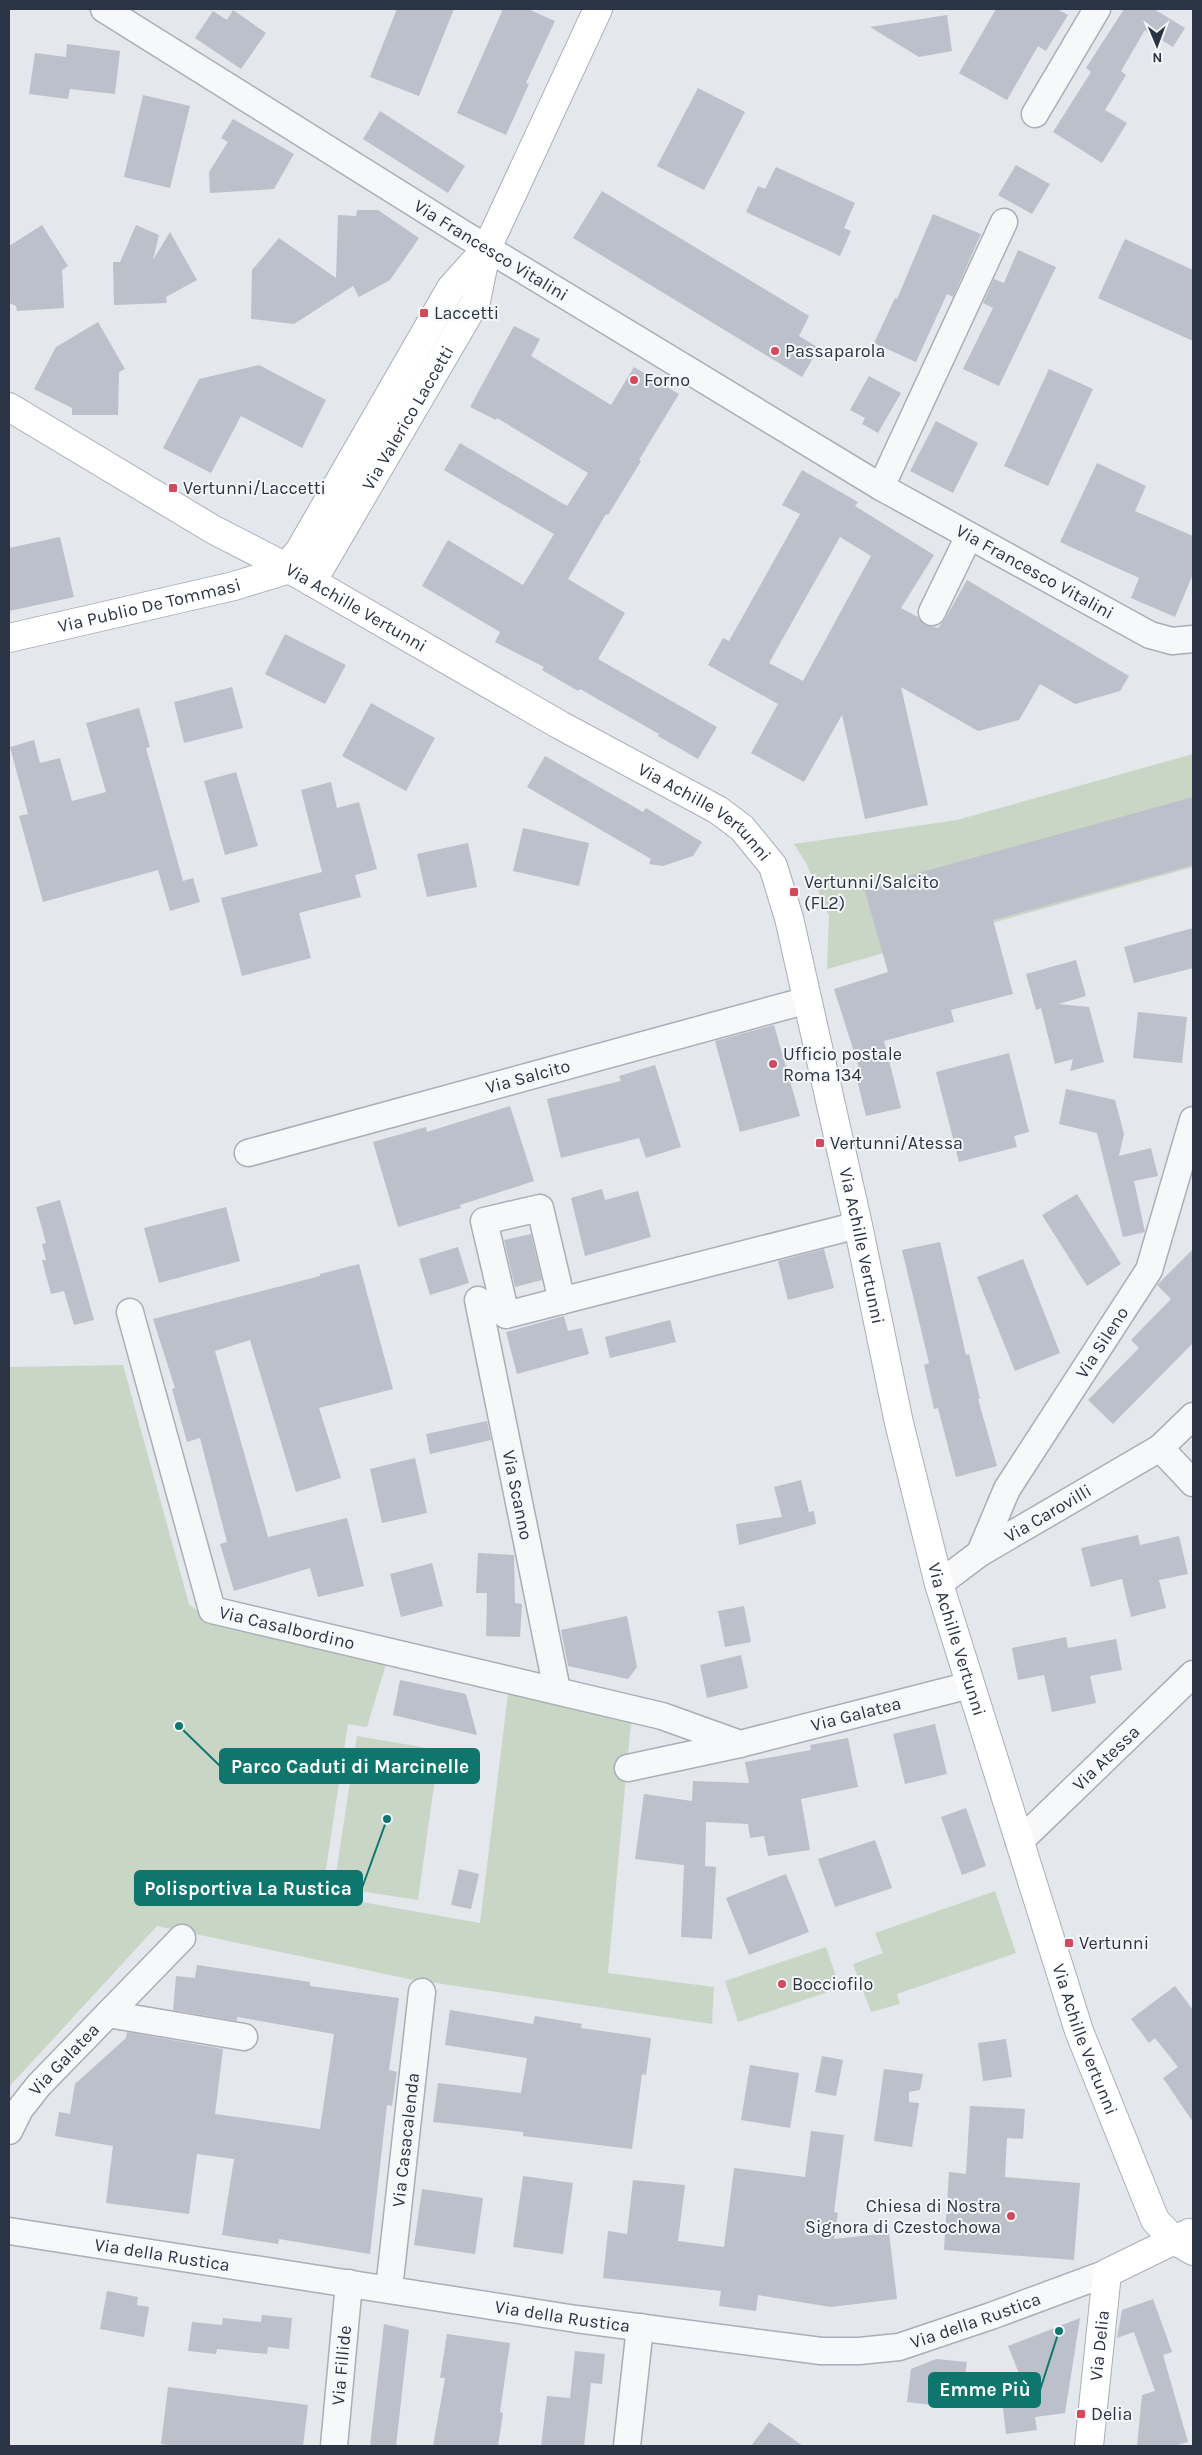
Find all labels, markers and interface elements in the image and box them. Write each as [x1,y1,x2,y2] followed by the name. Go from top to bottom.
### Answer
[1132,20,1182,70] north arrow
[1152,49,1162,66] text: N
[410,195,572,306] street label: Via Francesco Vitalini
[434,302,499,324] place label: Laccetti
[418,307,430,319] marker: Laccetti
[785,340,885,362] place label: Passaparola
[357,342,459,494] street label: Via Valerico Laccetti
[769,345,781,357] marker: Passaparola
[644,369,690,391] place label: Forno
[628,374,640,386] marker: Forno
[183,477,326,499] place label: Vertunni/Laccetti
[167,482,179,494] marker: Vertunni/Laccetti
[952,519,1118,624] street label: Via Francesco Vitalini
[282,558,431,657] street label: Via Achille Vertunni
[56,574,244,637] street label: Via Publio De Tommasi
[634,758,776,866] street label: Via Achille Vertunni
[804,871,939,914] place label: Vertunni/Salcito (FL2)
[788,886,800,898] marker: Vertunni/Salcito (FL2)
[783,1043,902,1086] place label: Ufficio postale Roma 134
[483,1055,573,1099] street label: Via Salcito
[767,1058,779,1070] marker: Ufficio postale Roma 134
[830,1132,963,1154] place label: Vertunni/Atessa
[814,1137,826,1149] marker: Vertunni/Atessa
[834,1165,889,1326] street label: Via Achille Vertunni
[1071,1303,1133,1383] street label: Via Sileno
[498,1448,537,1542] street label: Via Scanno
[1000,1479,1095,1547] street label: Via Carovilli
[923,1560,991,1719] street label: Via Achille Vertunni
[217,1601,357,1654] street label: Via Casalbordino
[809,1692,903,1736] street label: Via Galatea
[1068,1721,1144,1795] street label: Via Atessa
[220,1749,479,1783] callout: Parco Caduti di Marcinelle
[231,1756,469,1778] text: Parco Caduti di Marcinelle
[135,1871,362,1905] callout: Polisportiva La Rustica
[144,1878,352,1900] text: Polisportiva La Rustica
[1079,1932,1149,1954] place label: Vertunni
[1063,1937,1075,1949] marker: Vertunni
[1048,1961,1123,2118] street label: Via Achille Vertunni
[792,1973,873,1995] place label: Bocciofilo
[776,1978,788,1990] marker: Bocciofilo
[24,2019,104,2100] street label: Via Galatea
[387,2072,424,2208] street label: Via Casacalenda
[805,2195,1001,2238] place label: Chiesa di Nostra Signora di Czestochowa
[1005,2210,1017,2222] marker: Chiesa di Nostra Signora di Czestochowa
[93,2233,231,2276] street label: Via della Rustica
[907,2288,1044,2353] street label: Via della Rustica
[493,2296,632,2337] street label: Via della Rustica
[1085,2309,1114,2382] street label: Via Delia
[327,2325,356,2406] street label: Via Fillide
[929,2373,1040,2407] callout: Emme Più
[939,2379,1031,2401] text: Emme Più
[1091,2403,1132,2425] place label: Delia
[1075,2408,1087,2420] marker: Delia

